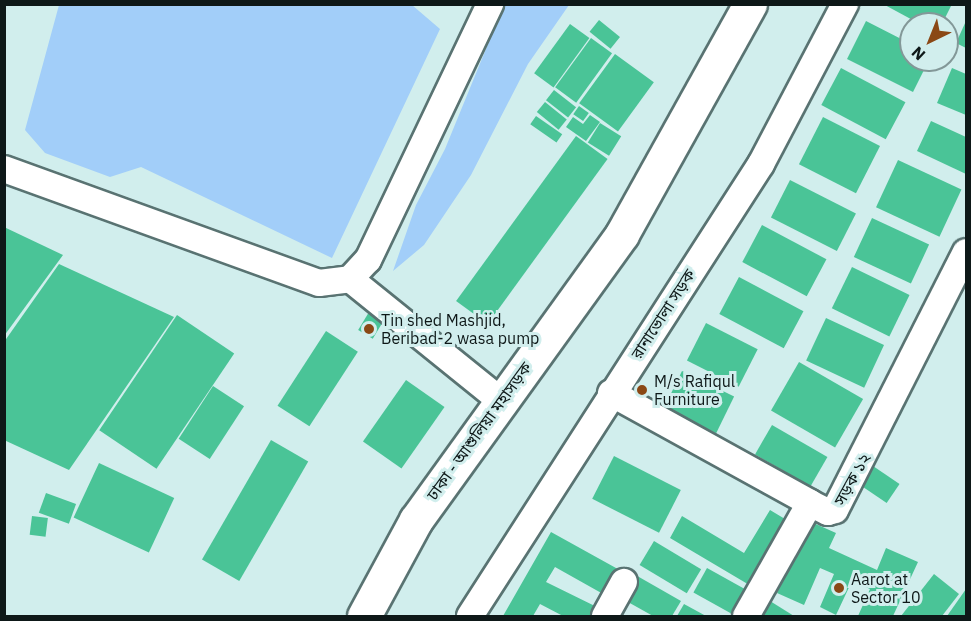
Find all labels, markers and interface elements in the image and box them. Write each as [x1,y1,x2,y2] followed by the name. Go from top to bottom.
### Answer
[899,12,959,72] north arrow
[907,42,929,65] text: N
[627,266,699,362] street label: রানাভোলা সড়ক
[381,310,539,348] place label: Tin shed Mashjid, Beribad-2 wasa pump
[362,322,376,336] marker: Tin shed Mashjid, Beribad-2 wasa pump
[423,358,535,504] street label: ঢাকা - আশুলিয়া মহাসড়ক
[654,371,735,409] place label: M/s Rafiqul Furniture
[635,383,649,397] marker: M/s Rafiqul Furniture
[830,449,874,509] street label: সড়ক ১২
[851,569,920,607] place label: Aarot at Sector 10
[832,581,846,595] marker: Aarot at Sector 10

